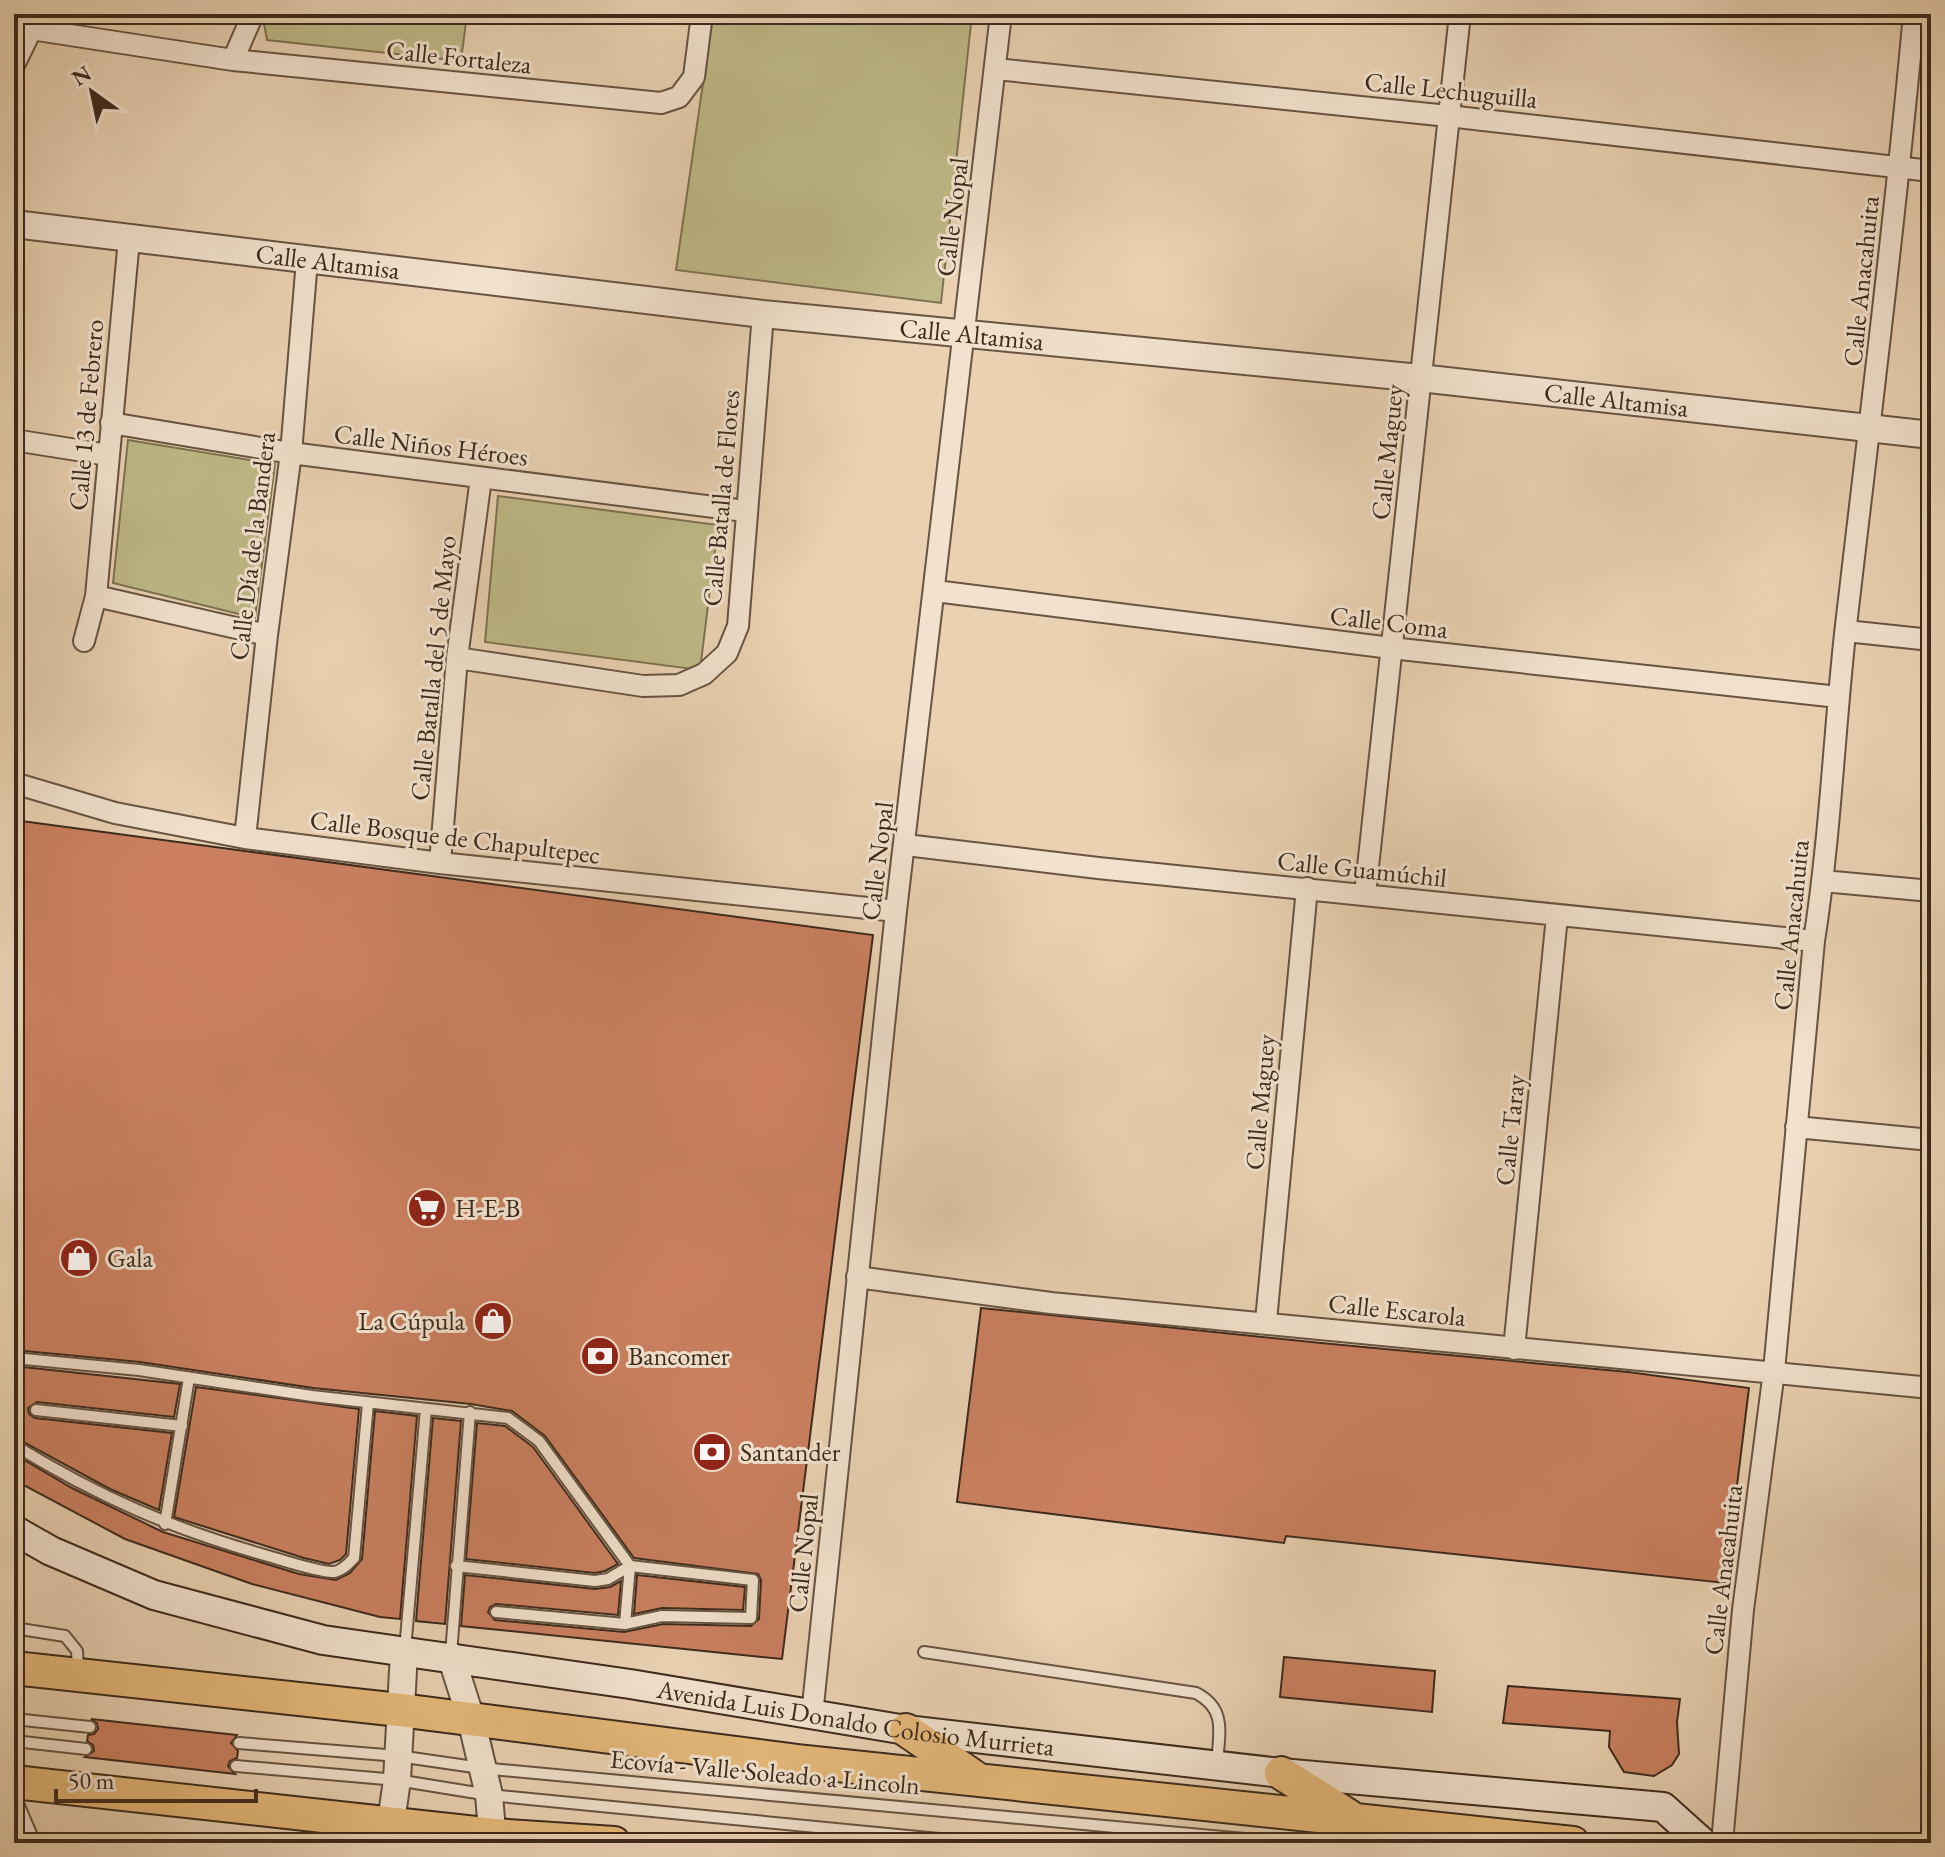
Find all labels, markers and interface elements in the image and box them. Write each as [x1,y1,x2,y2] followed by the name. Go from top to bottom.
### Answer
[385,32,534,82] street label: Calle Fortaleza
[52,52,132,132] north arrow
[66,59,97,93] text: N
[1363,64,1540,116] street label: Calle Lechuguilla
[928,156,976,278] street label: Calle Nopal
[1835,193,1887,368] street label: Calle Anacahuita
[254,236,402,287] street label: Calle Altamisa
[898,310,1046,358] street label: Calle Altamisa
[61,318,111,512] street label: Calle 13 de Febrero
[1542,375,1691,425] street label: Calle Altamisa
[1363,382,1411,522] street label: Calle Maguey
[695,388,747,608] street label: Calle Batalla de Flores
[332,416,530,474] street label: Calle Niños Héroes
[221,429,283,662] street label: Calle Día de la Bandera
[402,534,464,802] street label: Calle Batalla del 5 de Mayo
[1328,598,1451,646] street label: Calle Coma
[853,800,901,922] street label: Calle Nopal
[308,802,602,872] street label: Calle Bosque de Chapultepec
[1765,837,1817,1012] street label: Calle Anacahuita
[1276,843,1448,895] street label: Calle Guamúchil
[1237,1032,1283,1171] street label: Calle Maguey
[1487,1072,1533,1187] street label: Calle Taray
[406,1187,448,1229] supermarket icon: H-E-B
[455,1191,520,1225] place label: H-E-B
[58,1237,100,1279] shop icon: Gala
[107,1241,154,1275] place label: Gala
[1327,1286,1468,1334] street label: Calle Escarola
[472,1300,514,1342] shop icon: La Cúpula
[358,1304,466,1338] place label: La Cúpula
[579,1335,621,1377] bank icon: Bancomer
[628,1339,730,1373] place label: Bancomer
[691,1431,733,1473] bank icon: Santander
[740,1435,841,1469] place label: Santander
[1696,1482,1750,1657] street label: Calle Anacahuita
[780,1492,826,1614] street label: Calle Nopal
[654,1672,1057,1764] street label: Avenida Luis Donaldo Colosio Murrieta
[609,1742,922,1803] street label: Ecovía - Valle Soleado a Lincoln
[56,1753,256,1803] scale bar
[68,1765,115,1796] text: 50 m

